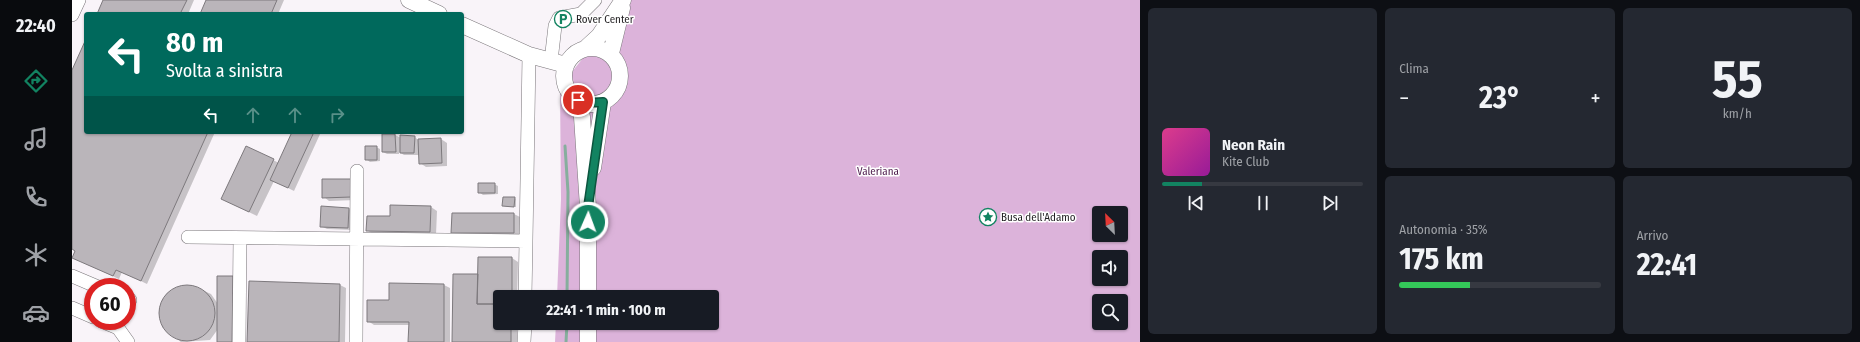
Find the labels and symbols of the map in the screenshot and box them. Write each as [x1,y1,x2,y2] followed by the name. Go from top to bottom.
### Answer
[553,9,573,29] parking icon: Rover Center
[576,13,634,26] place label: Rover Center
[561,83,595,117] pin
[857,165,899,178] park label: Valeriana
[567,201,609,243] position arrow
[1092,206,1128,242] north arrow
[978,207,998,227] place icon: Busa dell'Adamo
[1001,211,1076,224] place label: Busa dell'Adamo
[84,278,136,330] speed limit sign: 60

